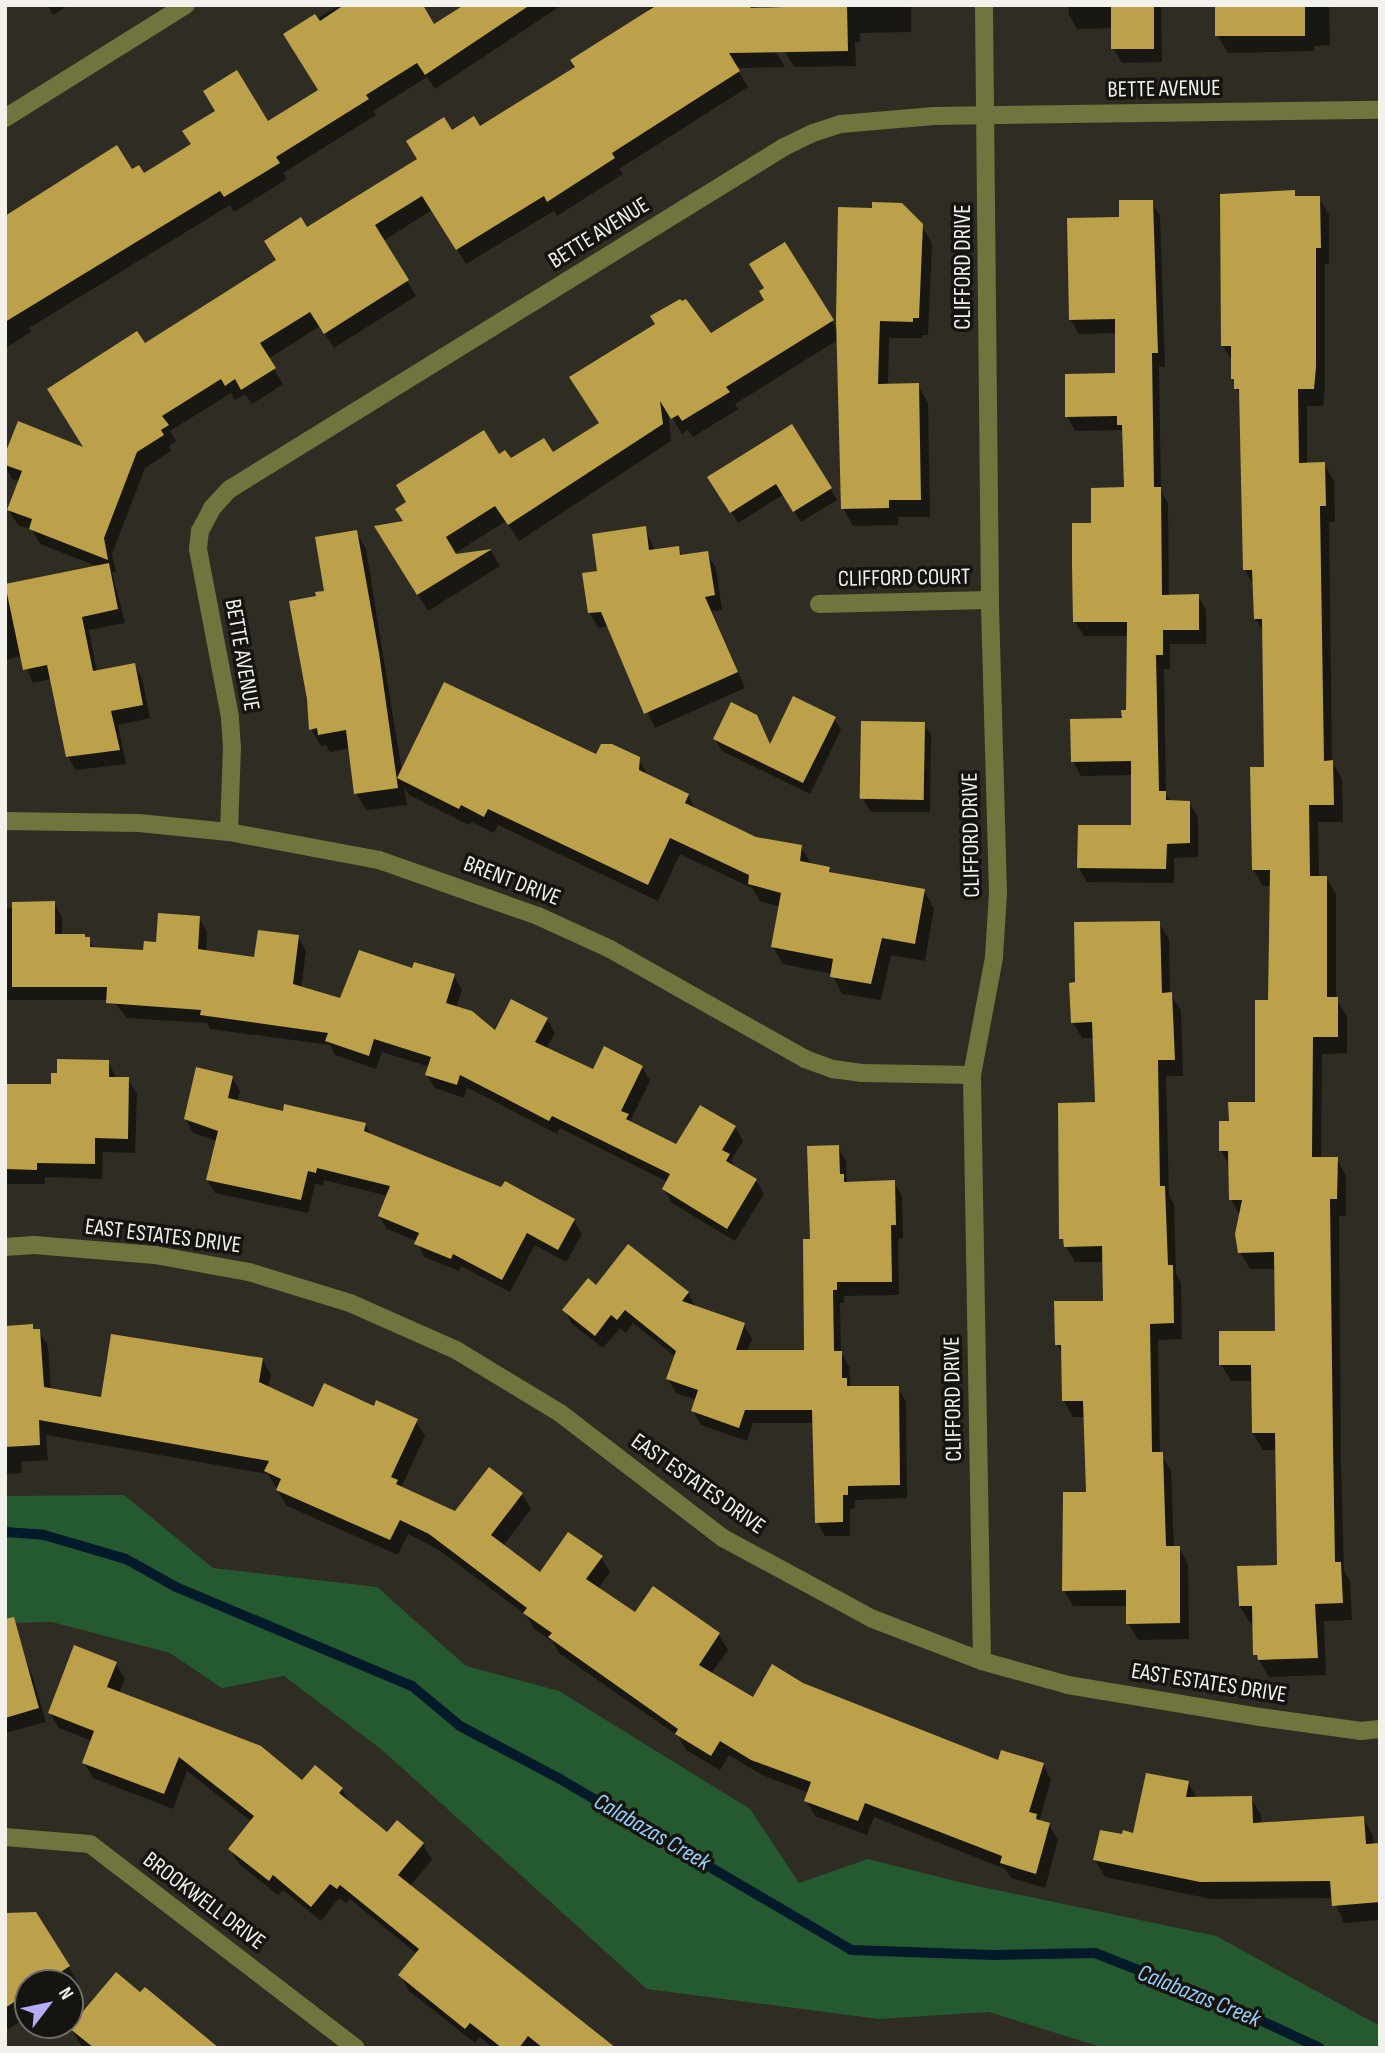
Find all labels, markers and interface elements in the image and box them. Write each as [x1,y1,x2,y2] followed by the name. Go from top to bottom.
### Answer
[1107,74,1221,104] street label: BETTE AVENUE
[544,191,654,275] street label: BETTE AVENUE
[949,204,977,330] street label: CLIFFORD DRIVE
[838,563,970,593] street label: CLIFFORD COURT
[219,597,265,713] street label: BETTE AVENUE
[956,772,986,898] street label: CLIFFORD DRIVE
[460,850,564,912] street label: BRENT DRIVE
[83,1213,243,1259] street label: EAST ESTATES DRIVE
[938,1336,968,1462] street label: CLIFFORD DRIVE
[626,1428,770,1540] street label: EAST ESTATES DRIVE
[1129,1657,1289,1709] street label: EAST ESTATES DRIVE
[589,1787,715,1877] water label: Calabazas Creek
[138,1846,270,1956] street label: BROOKWELL DRIVE
[1133,1958,1265,2034] water label: Calabazas Creek
[14,1969,84,2039] north arrow
[53,1983,78,2004] text: N

